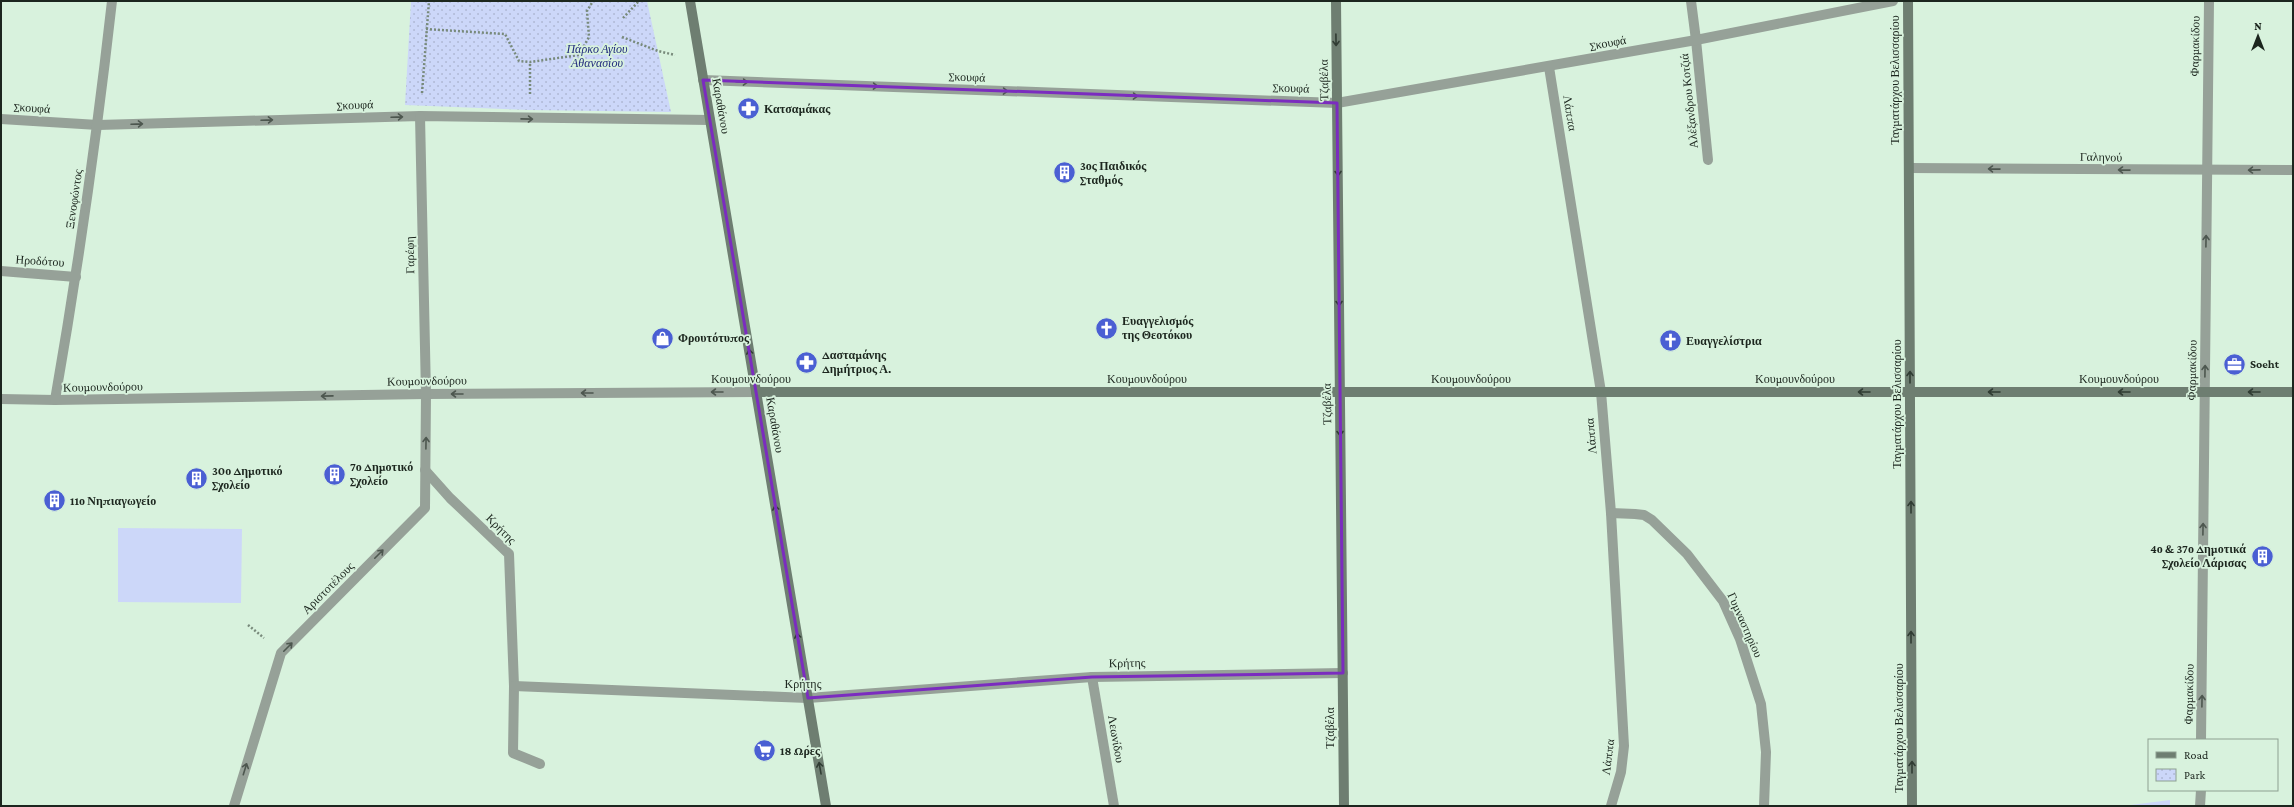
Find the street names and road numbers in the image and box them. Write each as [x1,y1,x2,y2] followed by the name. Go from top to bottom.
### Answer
[1888,15,1902,145] street label: Ταγματάρχου Βελισσαρίου
[2187,16,2203,76] street label: Φαρμακίδου
[1589,33,1628,53] street label: Σκουφά
[1677,52,1701,149] street label: Αλέξανδρου Κοτζιά
[1317,58,1331,101] street label: Τζαβέλα
[948,69,986,85] street label: Σκουφά
[709,77,733,135] street label: Καραθάνου
[1272,80,1310,96] street label: Σκουφά
[1560,94,1580,133] street label: Λάππα
[336,97,374,113] street label: Σκουφά
[13,100,52,116] street label: Σκουφά
[2080,150,2122,164] street label: Γαληνού
[63,168,85,230] street label: Ξενοφώντος
[403,236,417,274] street label: Γαρέφη
[15,252,65,270] street label: Ηροδότου
[1890,339,1904,469] street label: Ταγματάρχου Βελισσαρίου
[2184,340,2200,400] street label: Φαρμακίδου
[711,372,791,386] street label: Κουμουνδούρου
[1107,372,1187,386] street label: Κουμουνδούρου
[1431,372,1511,386] street label: Κουμουνδούρου
[1755,372,1835,386] street label: Κουμουνδούρου
[2079,372,2159,386] street label: Κουμουνδούρου
[387,373,467,389] street label: Κουμουνδούρου
[63,379,143,395] street label: Κουμουνδούρου
[1320,382,1334,425] street label: Τζαβέλα
[763,396,787,454] street label: Καραθάνου
[1582,417,1600,455] street label: Λάππα
[483,511,519,547] street label: Κρήτης
[299,559,357,617] street label: Αριστοτέλους
[1724,590,1766,660] street label: Γυμναστηρίου
[1108,656,1146,670] street label: Κρήτης
[1892,663,1906,793] street label: Ταγματάρχου Βελισσαρίου
[2181,664,2197,724] street label: Φαρμακίδου
[785,677,822,691] street label: Κρήτης
[1323,707,1337,749] street label: Τζαβέλα
[1105,714,1127,764] street label: Λεωνίδου
[1599,737,1617,776] street label: Λάππα

